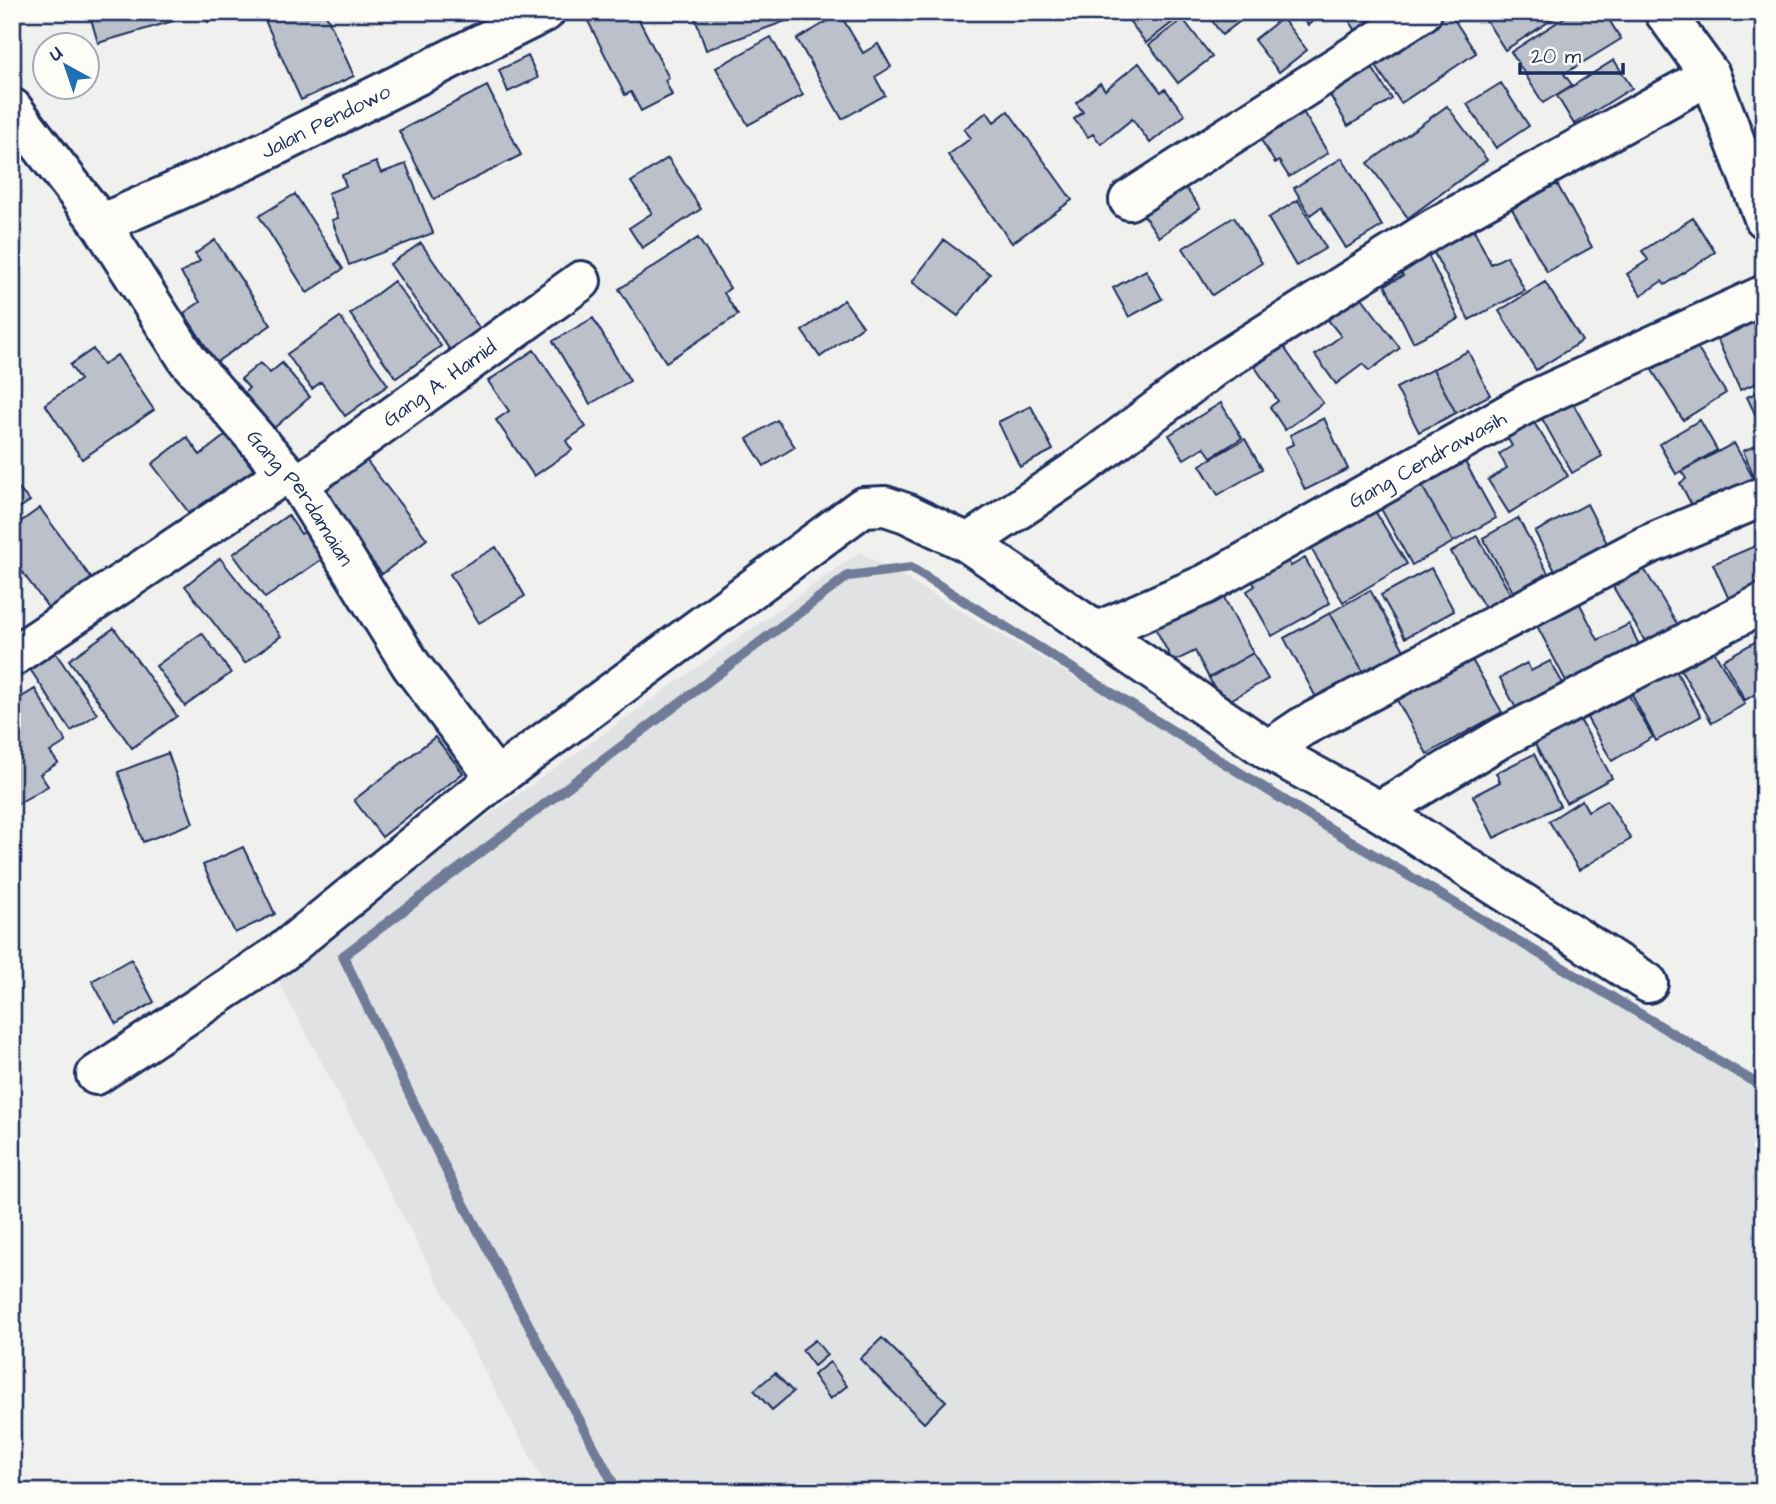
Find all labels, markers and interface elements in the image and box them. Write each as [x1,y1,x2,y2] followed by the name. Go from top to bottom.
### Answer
[32,32,102,102] north arrow
[1520,32,1624,76] scale bar
[43,40,69,68] text: U
[1531,42,1582,71] text: 20 m
[256,77,395,165] street label: Jalan Pendowo
[377,332,502,434] street label: Gang A. Hamid
[1343,403,1512,515] street label: Gang Cendrawasih
[240,423,361,571] street label: Gang Perdamaian

